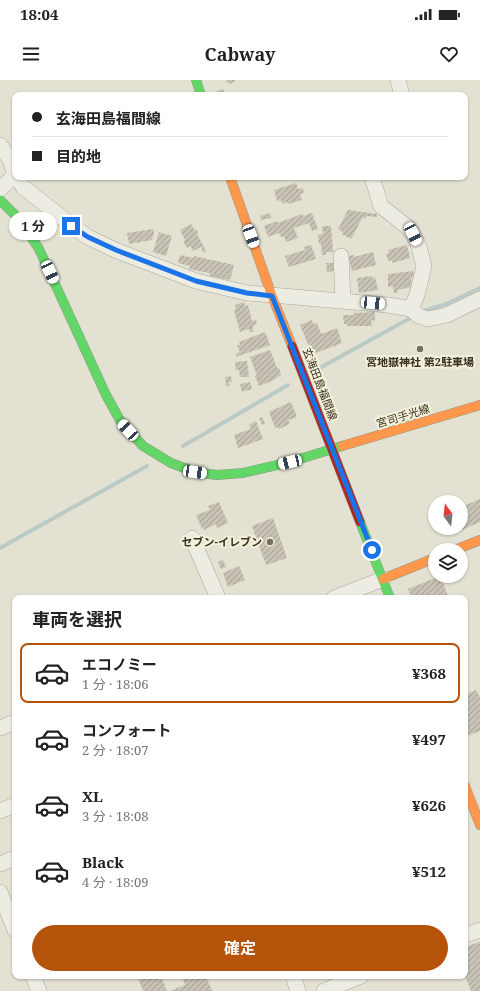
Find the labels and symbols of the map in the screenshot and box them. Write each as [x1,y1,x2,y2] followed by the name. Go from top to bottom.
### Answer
[9,212,57,240] callout: 1 分
[62,217,80,235] route end
[402,221,424,247] car
[241,223,261,249] car
[39,259,61,285] car
[361,296,385,310] car
[415,344,425,354] marker: 宮地嶽神社 第2駐車場
[300,345,341,422] street label: 玄海田島福間線
[366,354,474,369] place label: 宮地嶽神社 第2駐車場
[374,400,431,431] street label: 宮司手光線
[115,417,141,443] car
[277,453,303,471] car
[182,464,208,480] car
[428,495,468,535] north arrow
[182,534,262,549] place label: セブン-イレブン
[265,537,275,547] marker: セブン-イレブン
[363,541,381,559] route start

